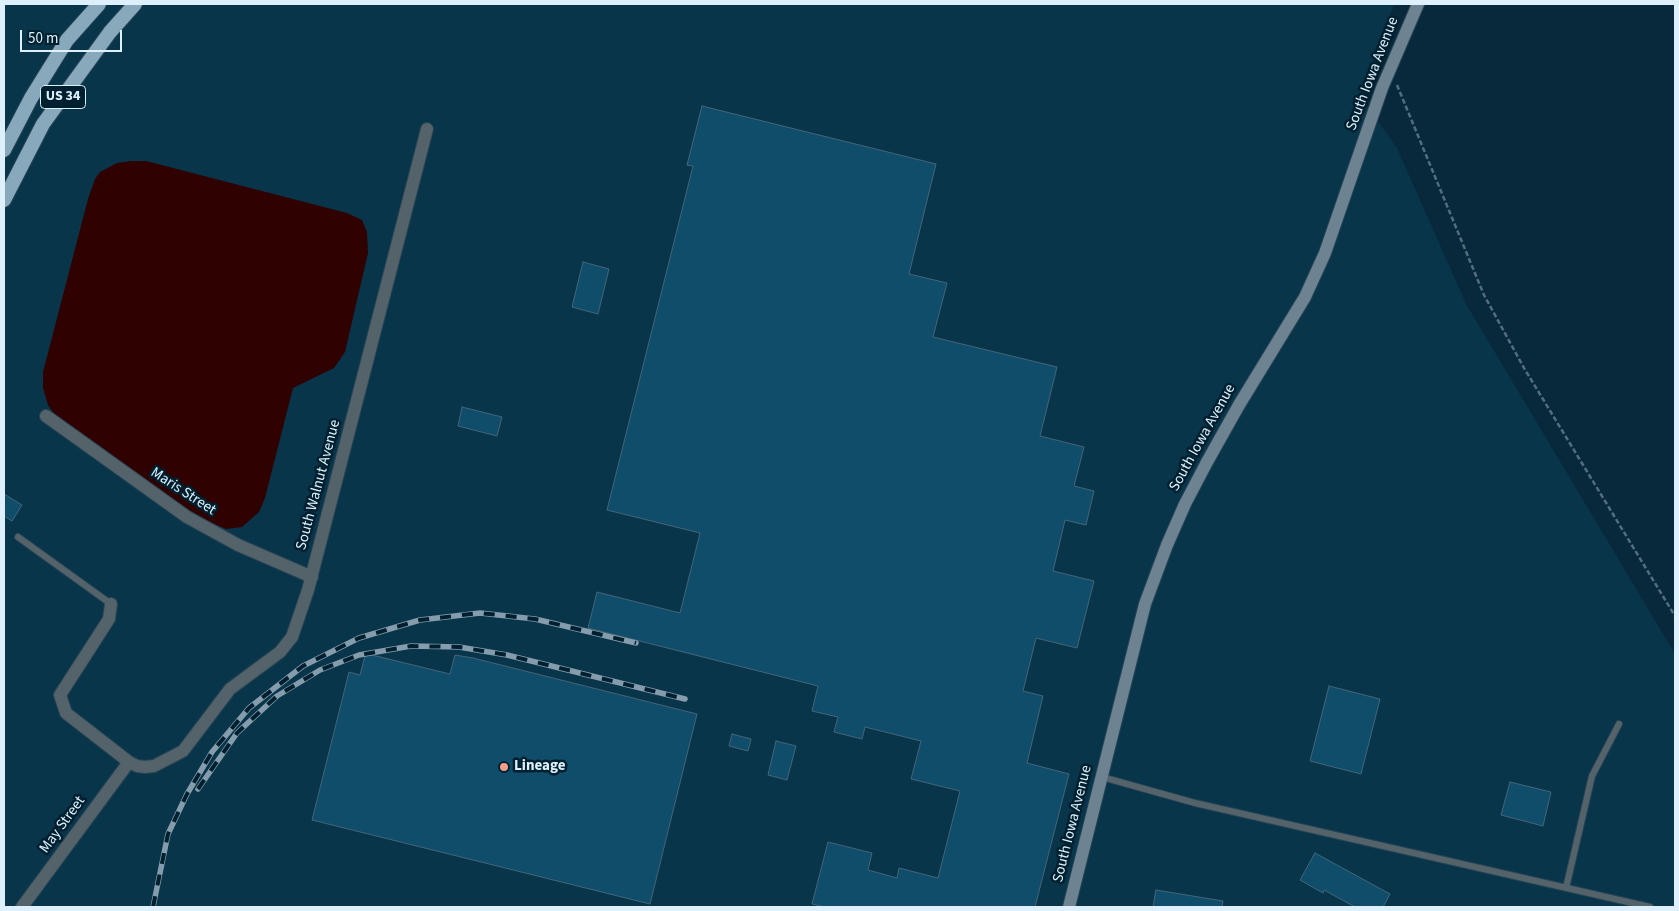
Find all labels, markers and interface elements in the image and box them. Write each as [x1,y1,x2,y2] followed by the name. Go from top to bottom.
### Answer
[1343,15,1403,133] street label: South Iowa Avenue
[22,20,125,52] scale bar
[28,28,58,49] text: 50 m
[40,85,86,108] road number: US 34
[1166,381,1240,495] street label: South Iowa Avenue
[293,418,345,552] street label: South Walnut Avenue
[147,464,219,520] street label: Maris Street
[514,758,566,776] place label: Lineage
[498,761,510,773] marker: Lineage
[1050,764,1096,884] street label: South Iowa Avenue
[36,793,90,857] street label: May Street

